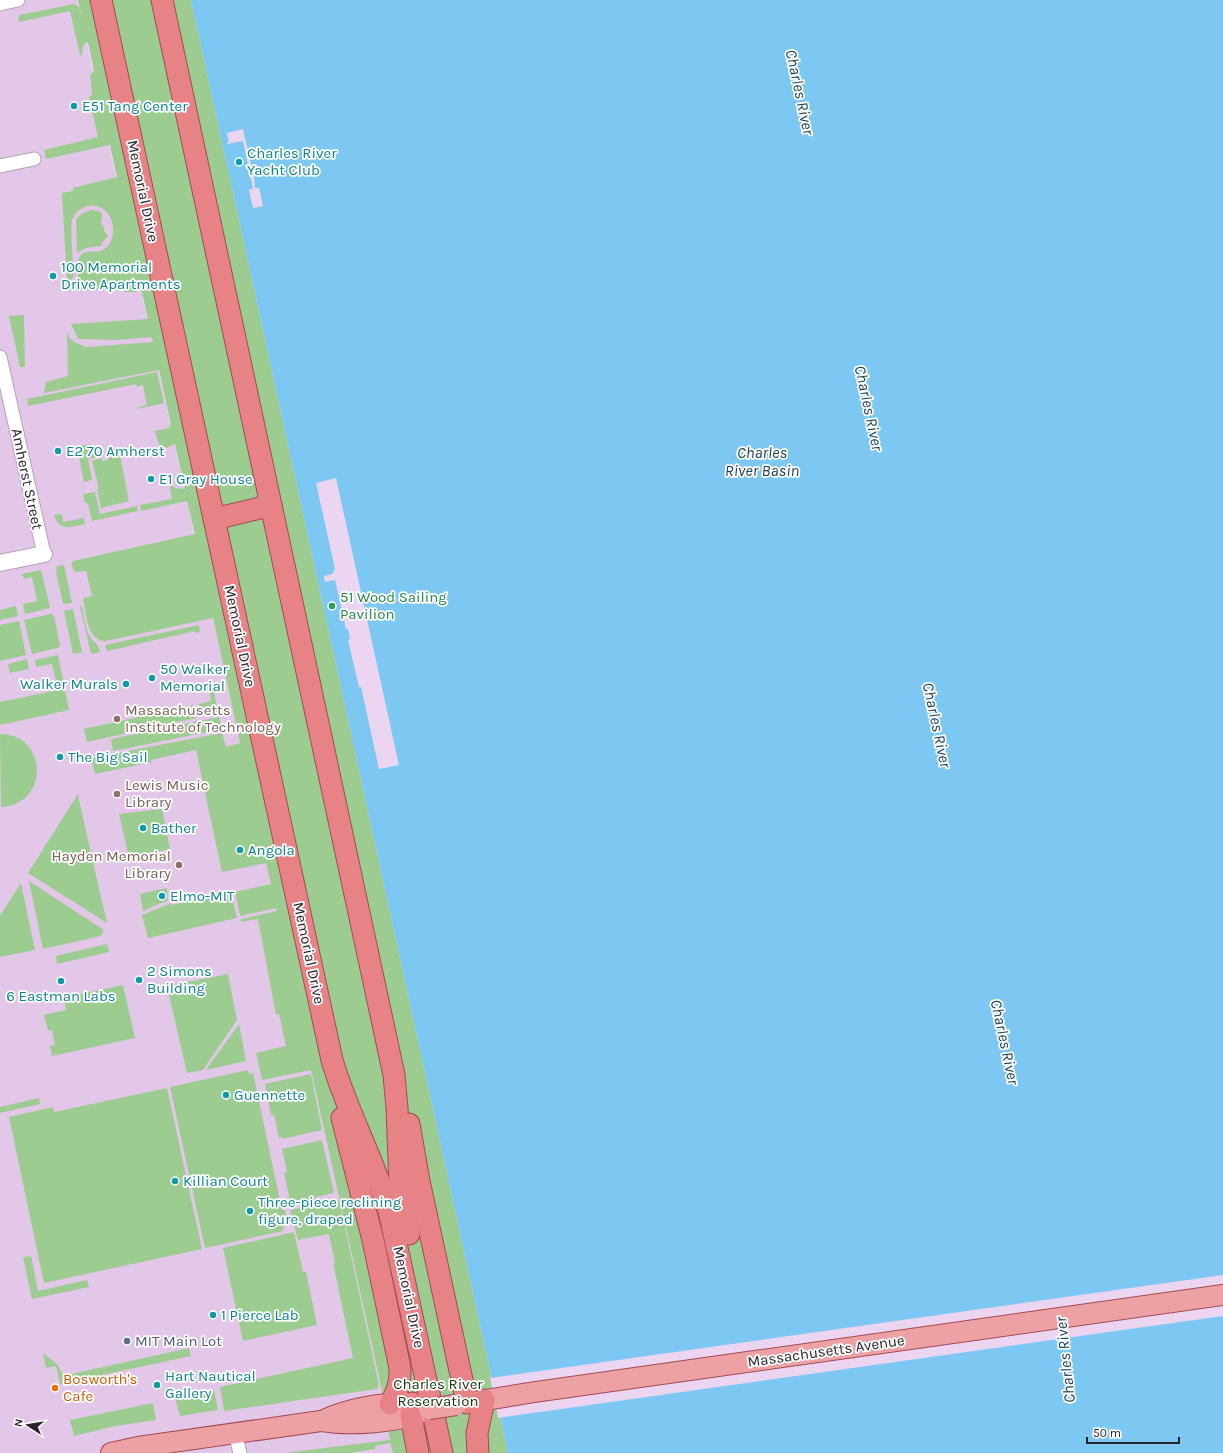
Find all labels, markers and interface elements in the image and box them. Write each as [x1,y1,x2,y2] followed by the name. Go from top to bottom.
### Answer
[782,48,818,137] water label: Charles River
[82,97,188,115] place label: E51 Tang Center
[69,101,79,111] marker: E51 Tang Center
[123,138,163,244] street label: Memorial Drive
[247,144,337,179] place label: Charles River Yacht Club
[234,157,244,167] marker: Charles River Yacht Club
[61,258,181,293] place label: 100 Memorial Drive Apartments
[48,271,58,281] marker: 100 Memorial Drive Apartments
[851,364,887,453] water label: Charles River
[7,427,47,532] street label: Amherst Street
[66,442,165,460] place label: E2 70 Amherst
[725,443,799,480] water label: Charles River Basin
[53,446,63,456] marker: E2 70 Amherst
[159,470,253,488] place label: E1 Gray House
[146,474,156,484] marker: E1 Gray House
[220,583,260,689] street label: Memorial Drive
[340,588,447,623] place label: 51 Wood Sailing Pavilion
[327,601,337,611] marker: 51 Wood Sailing Pavilion
[160,660,228,695] place label: 50 Walker Memorial
[147,673,157,683] marker: 50 Walker Memorial
[20,675,118,693] place label: Walker Murals
[121,679,131,689] marker: Walker Murals
[919,681,955,770] water label: Charles River
[125,701,281,736] place label: Massachusetts Institute of Technology
[112,714,122,724] marker: Massachusetts Institute of Technology
[68,748,148,766] place label: The Big Sail
[55,752,65,762] marker: The Big Sail
[125,776,208,811] place label: Lewis Music Library
[112,789,122,799] marker: Lewis Music Library
[151,819,197,837] place label: Bather
[138,823,148,833] marker: Bather
[248,841,295,859] place label: Angola
[235,845,245,855] marker: Angola
[52,847,171,882] place label: Hayden Memorial Library
[174,860,184,870] marker: Hayden Memorial Library
[170,887,235,905] place label: Elmo-MIT
[157,891,167,901] marker: Elmo-MIT
[289,900,329,1006] street label: Memorial Drive
[147,962,212,997] place label: 2 Simons Building
[134,975,144,985] marker: 2 Simons Building
[56,976,66,986] marker: 6 Eastman Labs
[6,987,116,1005] place label: 6 Eastman Labs
[987,998,1023,1087] water label: Charles River
[234,1086,305,1104] place label: Guennette
[221,1090,231,1100] marker: Guennette
[183,1172,268,1190] place label: Killian Court
[170,1176,180,1186] marker: Killian Court
[258,1193,402,1228] place label: Three-piece reclining figure, draped
[245,1206,255,1216] marker: Three-piece reclining figure, draped
[389,1244,429,1350] street label: Memorial Drive
[221,1306,299,1324] place label: 1 Pierce Lab
[208,1310,218,1320] marker: 1 Pierce Lab
[1051,1315,1079,1404] water label: Charles River
[746,1331,906,1371] street label: Massachusetts Avenue
[135,1332,222,1350] place label: MIT Main Lot
[122,1336,132,1346] marker: MIT Main Lot
[165,1367,256,1402] place label: Hart Nautical Gallery
[63,1370,138,1405] place label: Bosworth's Cafe
[393,1375,483,1410] park label: Charles River Reservation
[152,1380,162,1390] marker: Hart Nautical Gallery
[50,1383,60,1393] marker: Bosworth's Cafe
[8,1405,48,1445] north arrow
[12,1418,26,1428] text: N
[1087,1419,1179,1445] scale bar
[1093,1426,1121,1440] text: 50 m

